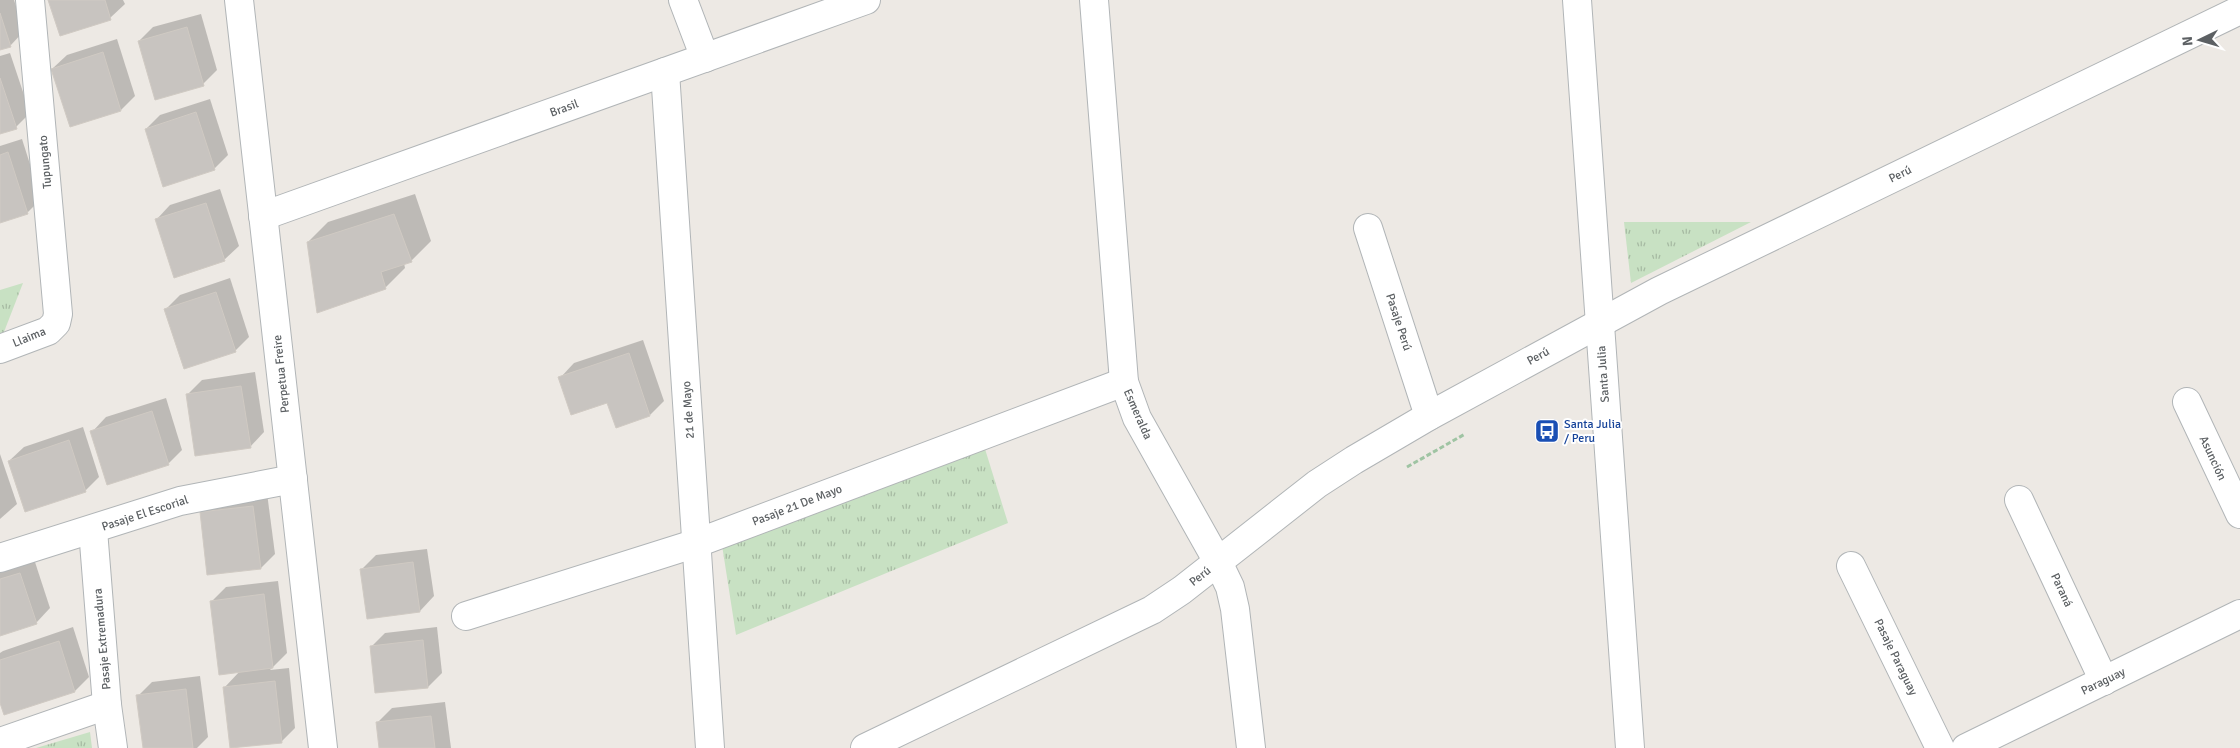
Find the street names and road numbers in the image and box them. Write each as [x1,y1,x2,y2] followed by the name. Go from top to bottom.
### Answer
[548,96,581,121] street label: Brasil
[36,135,55,189] street label: Tupungato
[1886,163,1914,186] street label: Perú
[1382,292,1415,353] street label: Pasaje Perú
[10,324,48,351] street label: Llaima
[270,334,293,414] street label: Perpetua Freire
[1524,344,1552,369] street label: Perú
[1594,345,1613,403] street label: Santa Julia
[679,381,698,439] street label: 21 de Mayo
[1120,387,1155,442] street label: Esmeralda
[2196,434,2229,483] street label: Asunción
[750,481,844,530] street label: Pasaje 21 De Mayo
[100,492,191,535] street label: Pasaje El Escorial
[1186,563,1214,590] street label: Perú
[2047,571,2076,610] street label: Paraná
[91,588,114,690] street label: Pasaje Extremadura
[1871,616,1921,698] street label: Pasaje Paraguay
[2079,664,2128,699] street label: Paraguay

